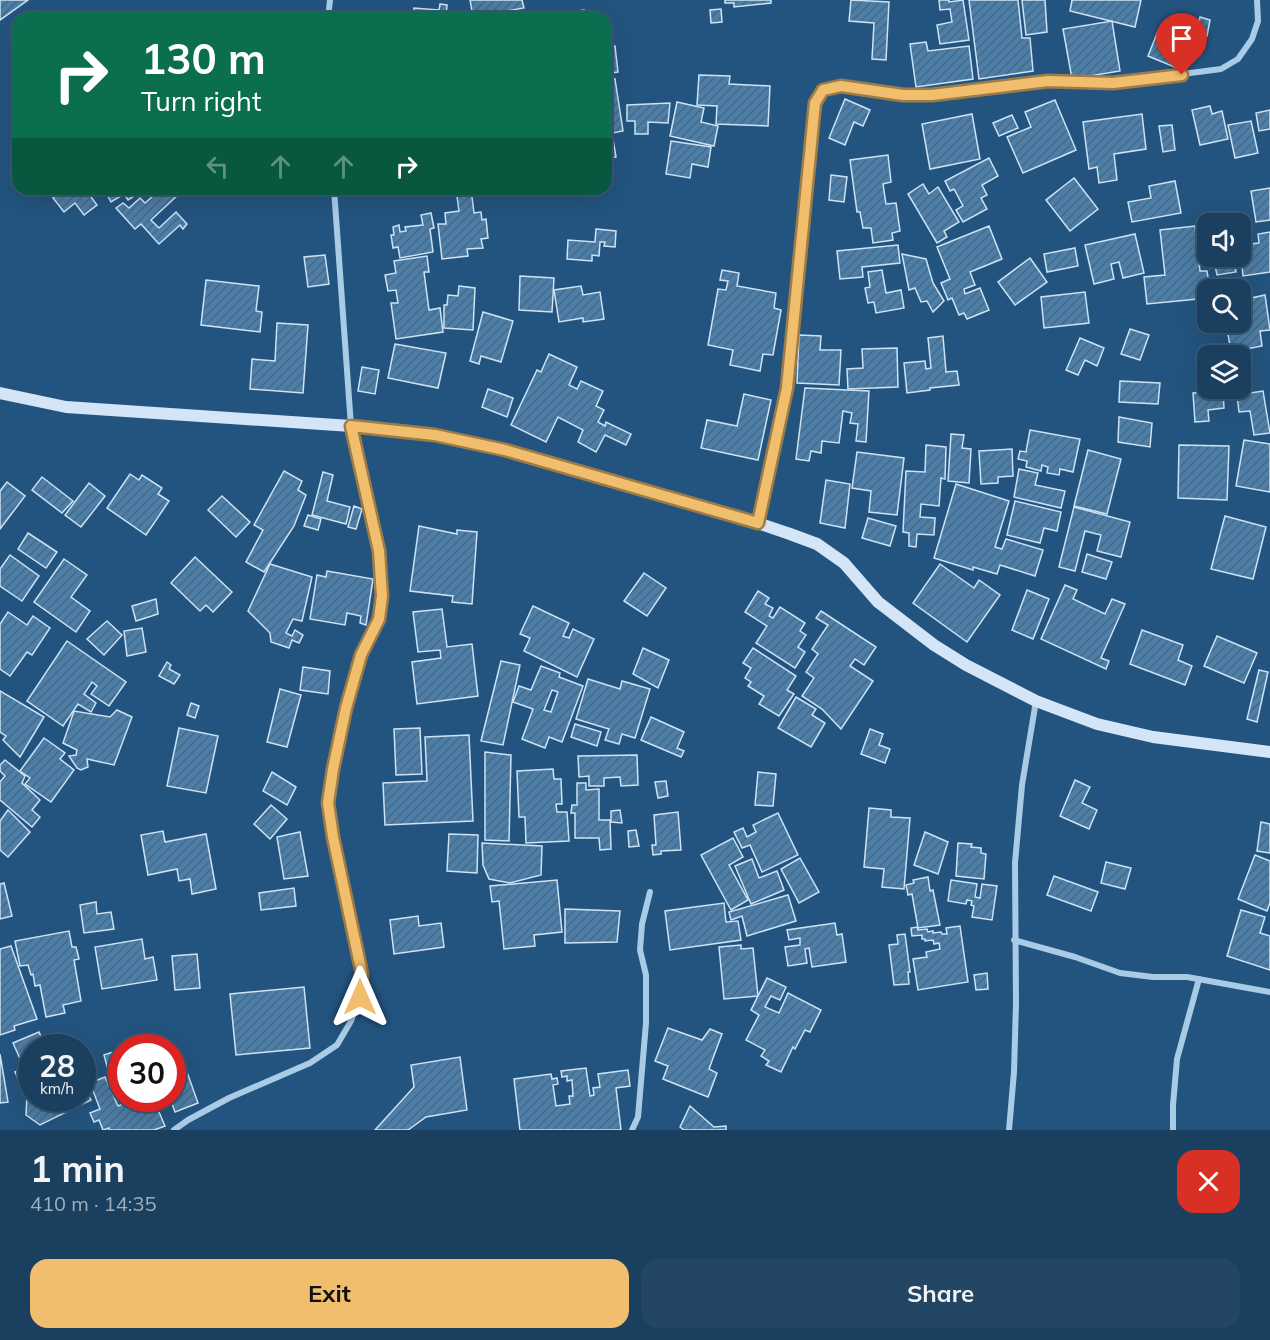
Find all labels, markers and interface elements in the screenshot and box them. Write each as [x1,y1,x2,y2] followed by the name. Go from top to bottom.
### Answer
[1156,13,1207,75] pin
[1165,22,1198,55] icon: arrive
[141,32,266,85] text: 130 m
[42,36,120,114] icon: right
[141,84,261,118] text: Turn right
[201,150,234,183] icon: left
[264,150,297,183] icon: ahead
[327,150,360,183] icon: ahead
[390,150,423,183] icon: right
[1197,213,1251,399] map controls
[1197,213,1251,267] button: sound
[1197,279,1251,333] button: search
[1197,345,1251,399] button: layers
[328,965,392,1029] position arrow
[108,1034,186,1112] speed limit sign: 30
[39,1047,75,1085] text: 28
[40,1079,74,1098] text: km/h
[30,1146,125,1191] text: 1 min
[1177,1150,1240,1213] button: close
[30,1191,156,1216] text: 410 m · 14:35
[30,1259,629,1328] button: Exit
[641,1259,1240,1328] button: Share

